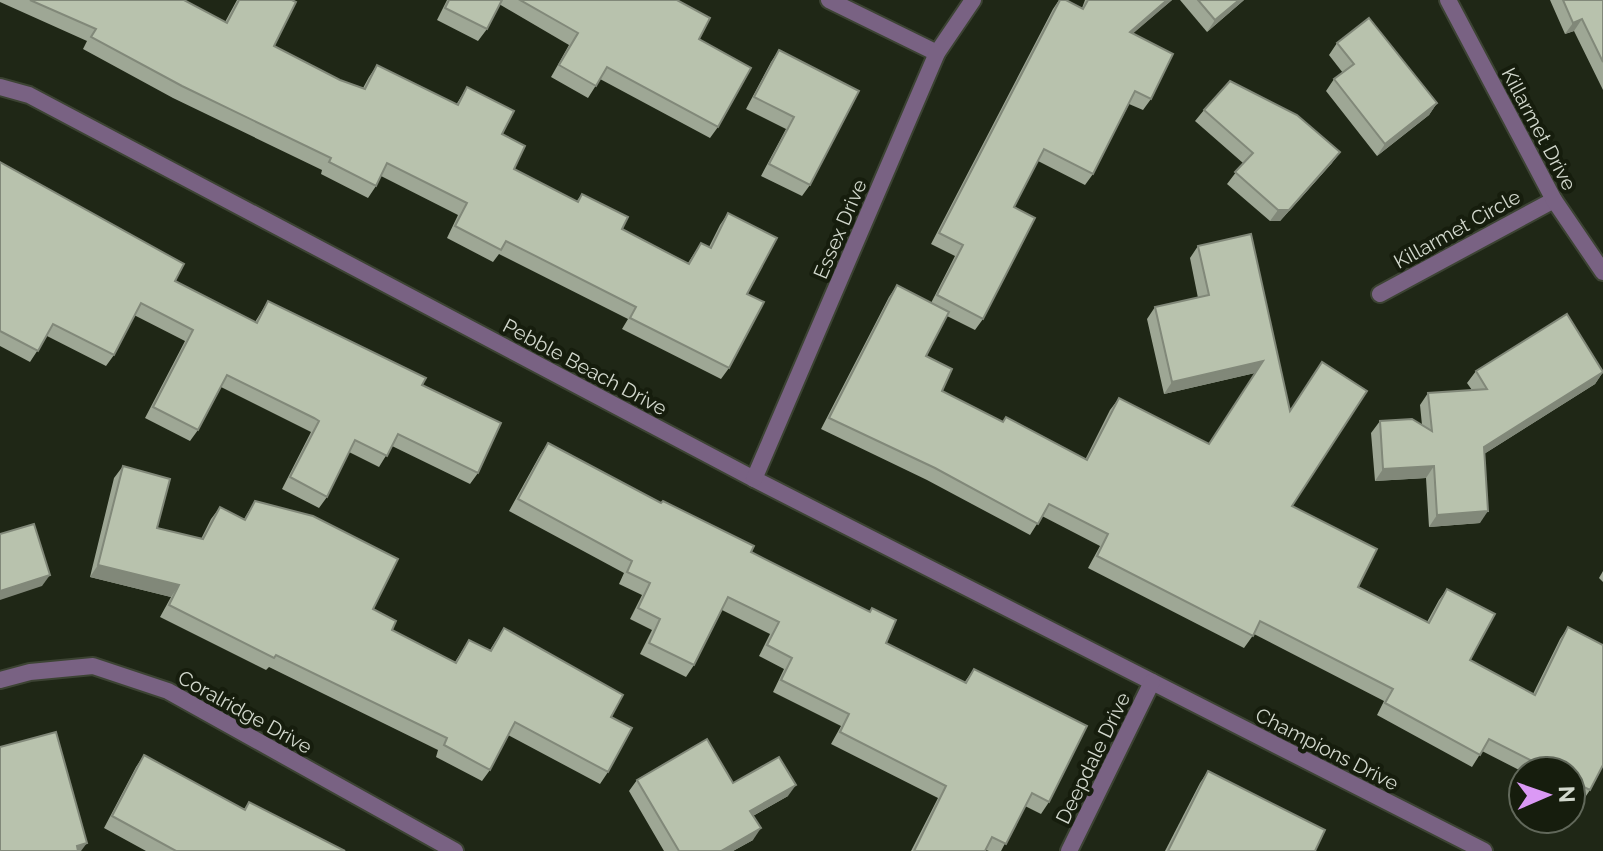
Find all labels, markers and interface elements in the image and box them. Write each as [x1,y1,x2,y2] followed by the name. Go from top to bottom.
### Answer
[1497,64,1582,195] street label: Killarmet Drive
[808,175,872,282] street label: Essex Drive
[1390,184,1525,274] street label: Killarmet Circle
[499,314,671,421] street label: Pebble Beach Drive
[174,665,316,759] street label: Coralridge Drive
[1051,688,1135,828] street label: Deepdale Drive
[1251,703,1403,796] street label: Champions Drive
[1507,755,1587,835] north arrow
[1554,785,1580,803] text: N

